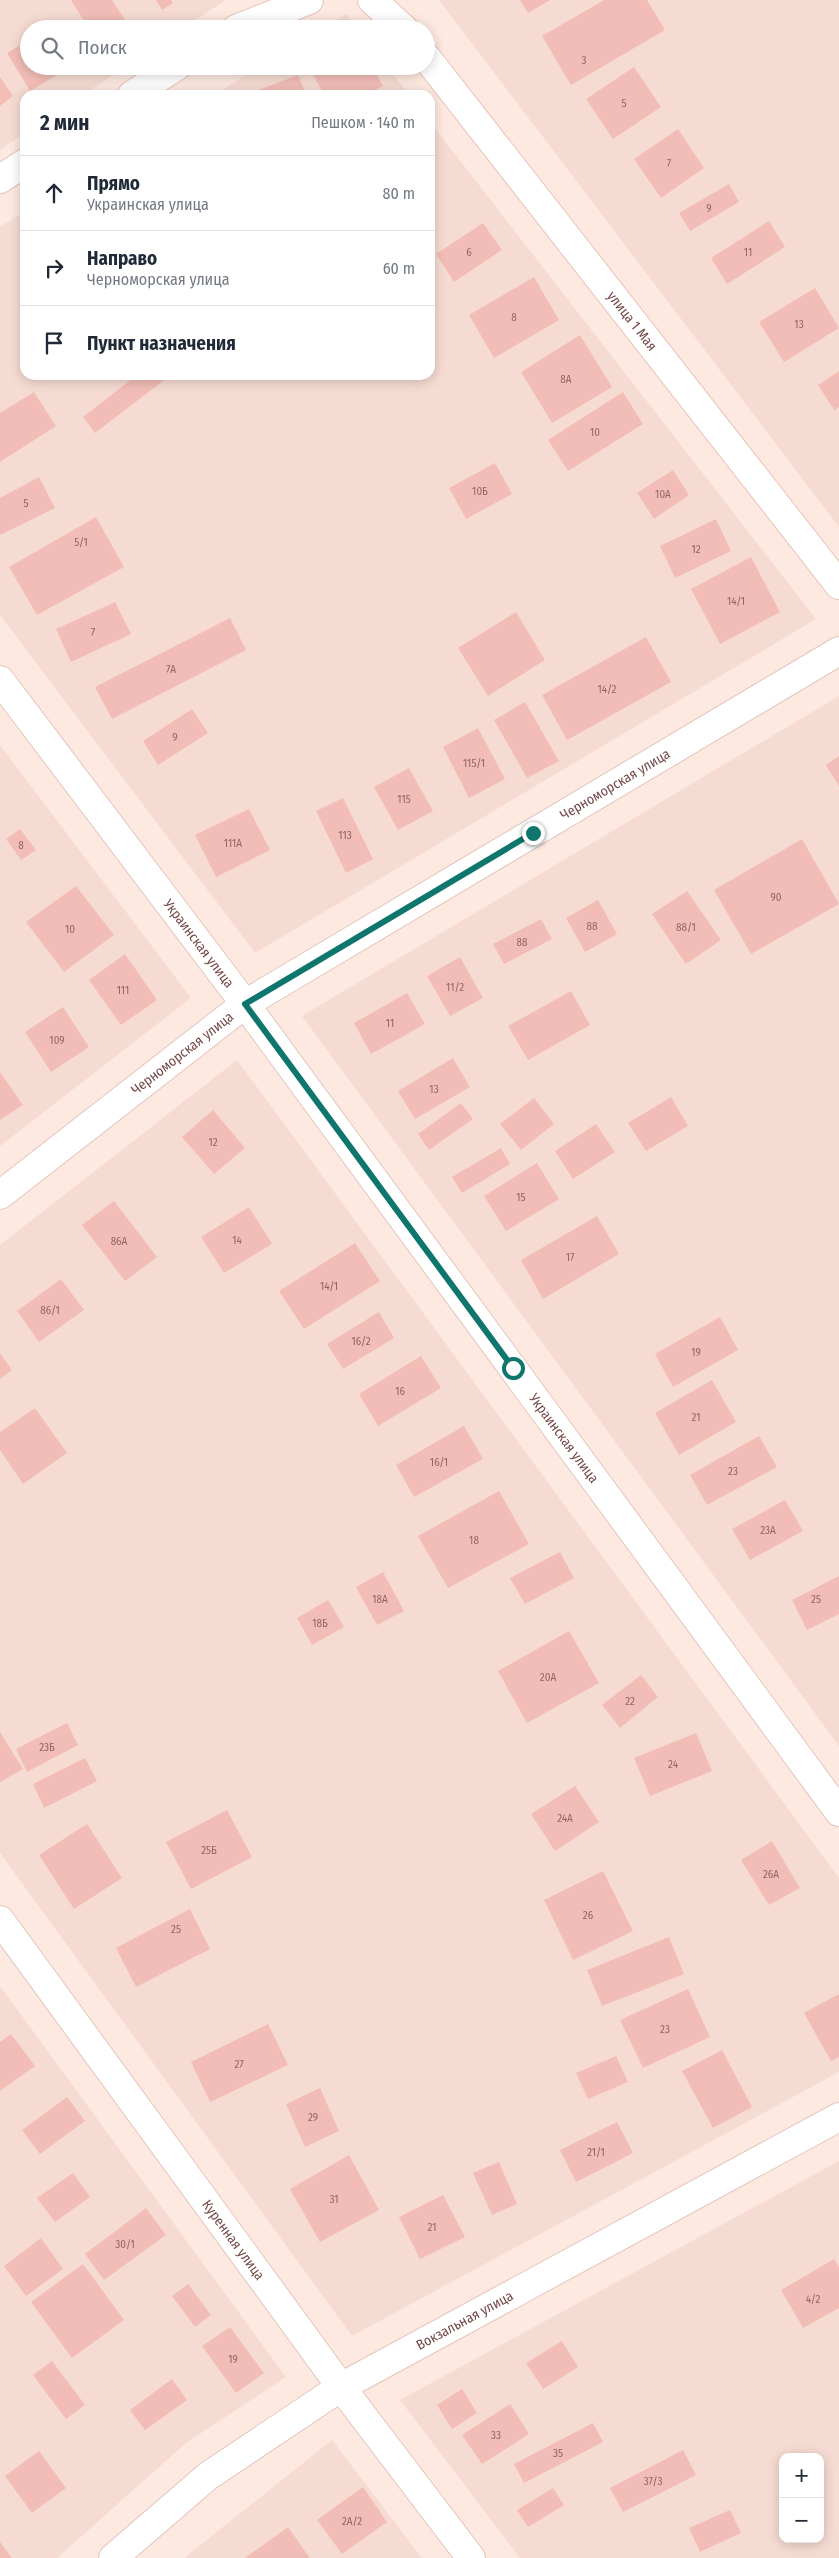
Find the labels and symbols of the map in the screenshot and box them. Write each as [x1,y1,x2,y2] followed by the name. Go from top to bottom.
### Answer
[582,54,587,67] house number: 3
[621,97,627,110] house number: 5
[667,157,672,170] house number: 7
[706,202,712,215] house number: 9
[466,246,472,259] house number: 6
[744,246,752,259] house number: 11
[604,288,661,354] street label: улица 1 Мая
[511,311,517,324] house number: 8
[794,318,804,331] house number: 13
[560,373,572,386] house number: 8А
[590,426,600,439] house number: 10
[472,485,488,498] house number: 10Б
[655,488,671,501] house number: 10А
[23,497,29,510] house number: 5
[74,536,88,549] house number: 5/1
[691,543,701,556] house number: 12
[727,595,745,608] house number: 14/1
[91,626,96,639] house number: 7
[166,663,176,676] house number: 7А
[598,683,617,696] house number: 14/2
[172,731,178,744] house number: 9
[557,745,673,823] street label: Черноморская улица
[463,757,485,770] house number: 115/1
[397,793,411,806] house number: 115
[522,822,545,845] route end
[338,829,352,842] house number: 113
[224,837,242,850] house number: 111А
[18,839,24,852] house number: 8
[770,891,782,904] house number: 90
[159,895,238,991] street label: Украинская улица
[587,920,598,933] house number: 88
[676,921,696,934] house number: 88/1
[65,923,75,936] house number: 10
[517,936,528,949] house number: 88
[446,981,464,994] house number: 11/2
[117,984,129,997] house number: 111
[128,1008,237,1098] street label: Черноморская улица
[386,1017,394,1030] house number: 11
[49,1034,65,1047] house number: 109
[429,1083,439,1096] house number: 13
[208,1136,218,1149] house number: 12
[516,1191,526,1204] house number: 15
[232,1234,242,1247] house number: 14
[111,1235,128,1248] house number: 86А
[566,1251,575,1264] house number: 17
[320,1280,338,1293] house number: 14/1
[40,1304,60,1317] house number: 86/1
[351,1335,371,1348] house number: 16/2
[691,1346,701,1359] house number: 19
[502,1357,525,1380] route start
[395,1385,405,1398] house number: 16
[525,1389,603,1486] street label: Украинская улица
[692,1411,700,1424] house number: 21
[430,1456,448,1469] house number: 16/1
[728,1465,738,1478] house number: 23
[760,1524,776,1537] house number: 23А
[469,1534,479,1547] house number: 18
[372,1593,388,1606] house number: 18А
[811,1593,821,1606] house number: 25
[312,1617,328,1630] house number: 18Б
[540,1671,556,1684] house number: 20А
[625,1695,635,1708] house number: 22
[39,1741,55,1754] house number: 23Б
[668,1758,679,1771] house number: 24
[557,1812,573,1825] house number: 24А
[201,1844,217,1857] house number: 25Б
[763,1868,779,1881] house number: 26А
[583,1909,594,1922] house number: 26
[171,1923,181,1936] house number: 25
[660,2023,670,2036] house number: 23
[234,2058,244,2071] house number: 27
[308,2111,318,2124] house number: 29
[587,2146,605,2159] house number: 21/1
[330,2193,339,2206] house number: 31
[199,2196,269,2283] street label: Куренная улица
[428,2221,436,2234] house number: 21
[115,2238,135,2251] house number: 30/1
[413,2287,516,2353] street label: Вокзальная улица
[806,2293,820,2306] house number: 4/2
[228,2353,238,2366] house number: 19
[491,2429,501,2442] house number: 33
[553,2447,563,2460] house number: 35
[644,2475,662,2488] house number: 37/3
[342,2515,362,2528] house number: 2А/2

